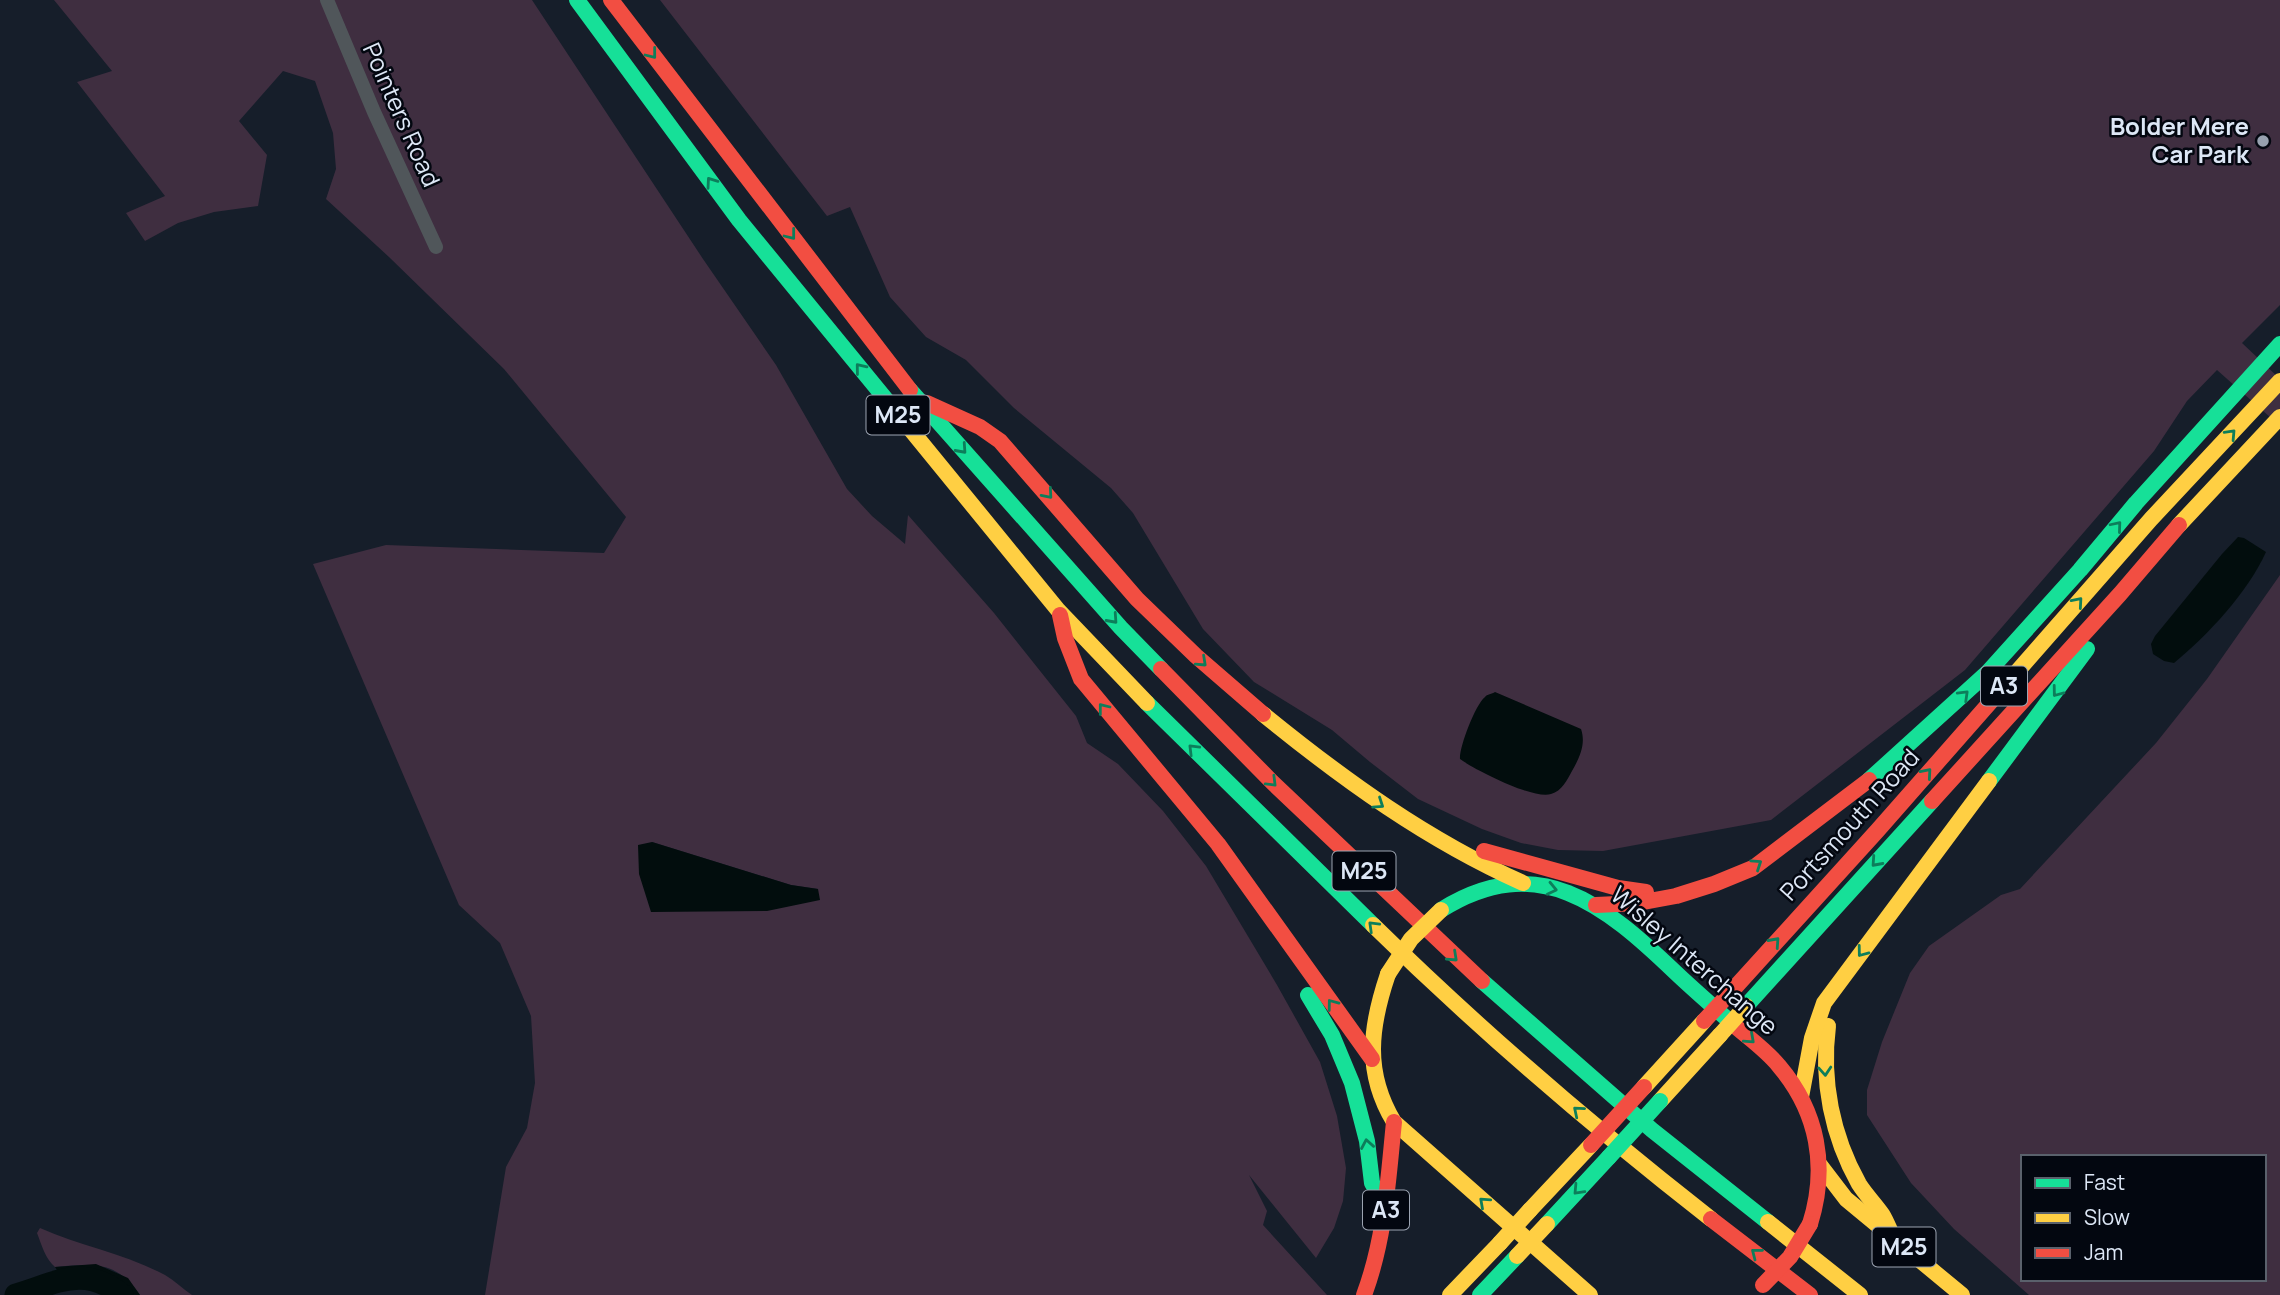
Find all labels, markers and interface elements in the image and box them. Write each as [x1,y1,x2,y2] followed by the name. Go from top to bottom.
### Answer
[356,37,449,191] street label: Pointers Road
[644,46,657,59] one-way arrow
[2110,109,2250,170] place label: Bolder Mere Car Park
[2255,133,2271,149] marker: Bolder Mere Car Park
[707,177,719,190] one-way arrow
[782,227,795,239] one-way arrow
[855,363,868,375] one-way arrow
[866,396,930,434] road number: M25
[2222,429,2235,442] one-way arrow
[953,441,966,454] one-way arrow
[1040,486,1052,499] one-way arrow
[2108,522,2121,534] one-way arrow
[2069,597,2082,610] one-way arrow
[1105,611,1117,624] one-way arrow
[1194,653,1207,666] one-way arrow
[1981,666,2027,706] road number: A3
[2053,684,2065,697] one-way arrow
[1956,690,1969,703] one-way arrow
[1099,703,1112,716] one-way arrow
[1772,741,1926,907] street label: Portsmouth Road
[1189,744,1202,757] one-way arrow
[1919,768,1932,781] one-way arrow
[1263,773,1276,786] one-way arrow
[1371,796,1384,808] one-way arrow
[1332,852,1396,890] road number: M25
[1872,854,1885,867] one-way arrow
[1749,859,1762,872] one-way arrow
[1604,878,1786,1042] street label: Wisley Interchange
[1546,881,1558,895] one-way arrow
[1369,921,1382,934] one-way arrow
[1767,938,1780,951] one-way arrow
[1858,944,1871,957] one-way arrow
[1445,948,1458,961] one-way arrow
[1328,999,1341,1012] one-way arrow
[1742,1031,1755,1044] one-way arrow
[1817,1065,1832,1076] one-way arrow
[1573,1107,1585,1120] one-way arrow
[1360,1138,1375,1150] one-way arrow
[2021,1155,2266,1281] legend
[2084,1168,2125,1196] text: Fast
[1574,1182,1586,1195] one-way arrow
[1363,1190,1409,1230] road number: A3
[1479,1198,1492,1210] one-way arrow
[2084,1203,2130,1231] text: Slow
[1872,1228,1936,1266] road number: M25
[2084,1238,2123,1266] text: Jam
[1751,1249,1763,1262] one-way arrow

